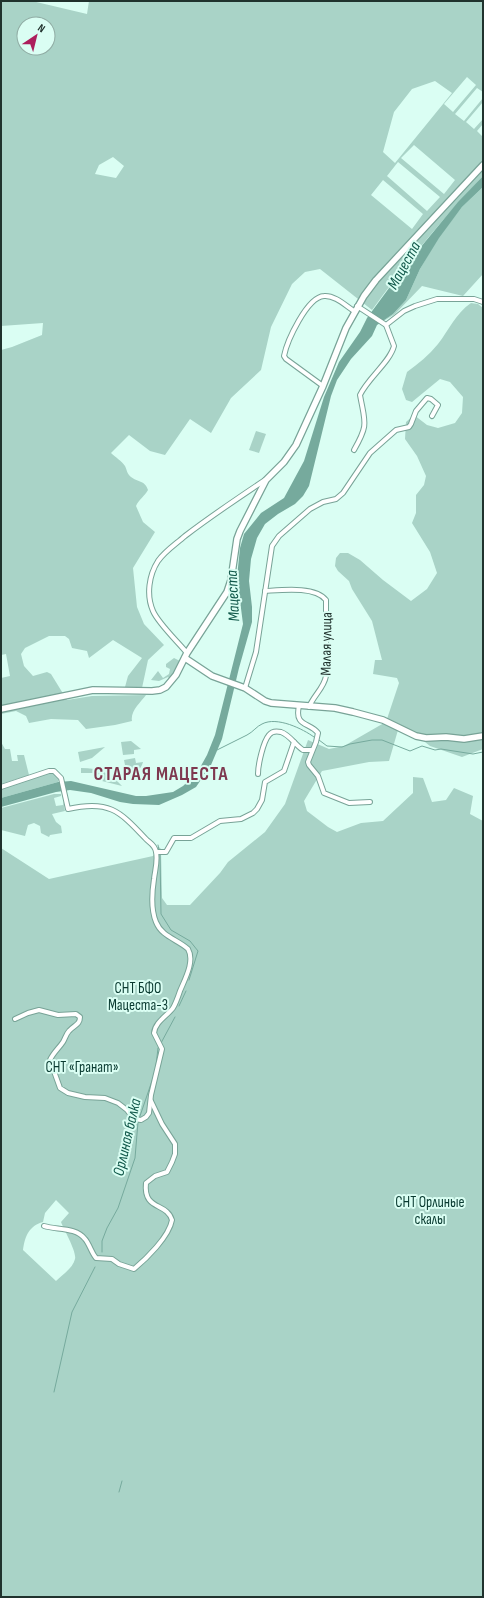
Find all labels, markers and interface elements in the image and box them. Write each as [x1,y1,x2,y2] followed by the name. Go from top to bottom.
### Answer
[16,16,56,56] north arrow
[35,21,48,35] text: N
[384,238,425,293] water label: Мацеста
[223,569,244,622] water label: Мацеста
[316,612,337,676] street label: Малая улица
[93,763,229,786] district label: СТАРАЯ МАЦЕСТА
[108,979,168,1015] park label: СНТ БФО Мацеста-3
[45,1058,119,1077] park label: СНТ «Гранат»
[109,1096,146,1178] water label: Орлиная балка
[395,1193,465,1229] park label: СНТ Орлиные скалы

